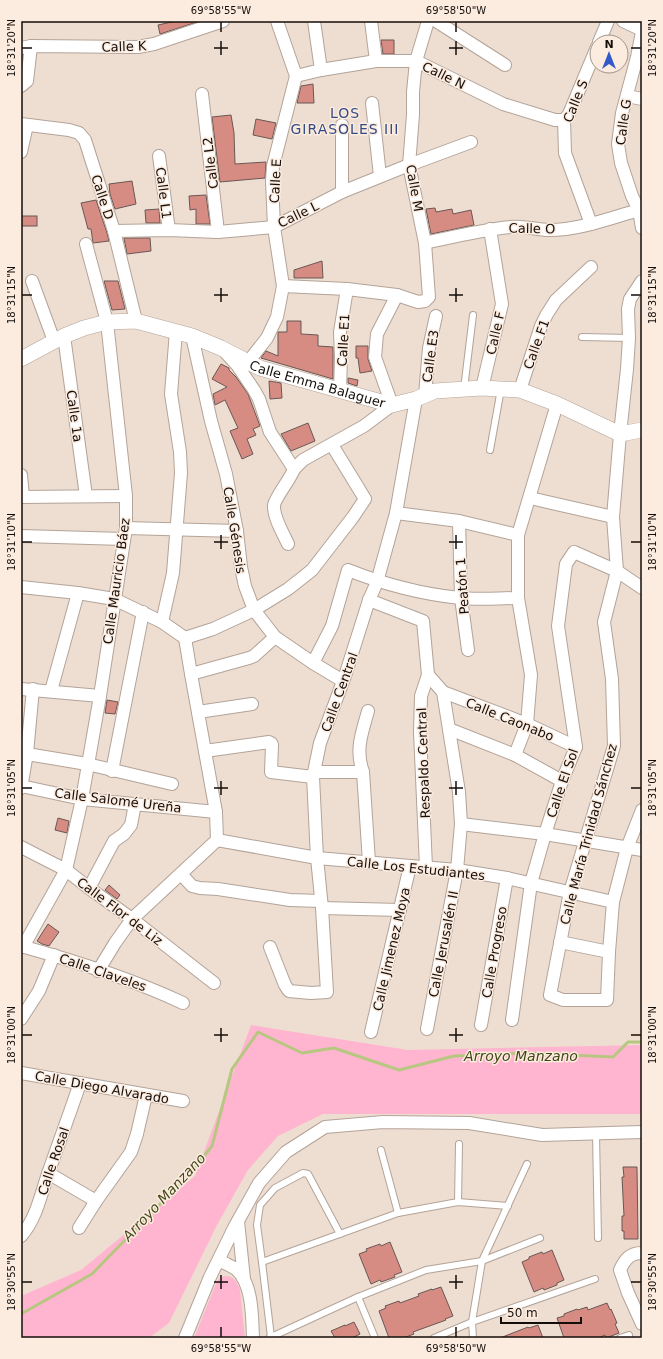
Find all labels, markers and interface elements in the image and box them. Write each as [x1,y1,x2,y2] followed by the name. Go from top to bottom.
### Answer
[191,5,251,16] text: 69°58'55"W
[426,5,486,16] text: 69°58'50"W
[6,19,17,77] text: 18°31'20"N
[647,19,658,77] text: 18°31'20"N
[589,34,629,74] north arrow
[101,38,147,55] street label: Calle K
[604,38,614,51] text: N
[420,59,468,92] street label: Calle N
[560,78,591,125] street label: Calle S
[613,98,634,146] street label: Calle G
[291,105,400,137] district label: LOS GIRASOLES III
[200,136,221,190] street label: Calle L2
[267,158,284,204] street label: Calle E
[403,163,426,213] street label: Calle M
[153,166,174,220] street label: Calle L1
[88,173,117,222] street label: Calle D
[275,198,322,231] street label: Calle L
[509,221,555,236] street label: Calle O
[6,266,17,324] text: 18°31'15"N
[647,266,658,324] text: 18°31'15"N
[483,310,508,356] street label: Calle F
[335,313,352,367] street label: Calle E1
[521,317,552,371] street label: Calle F1
[419,329,442,383] street label: Calle E3
[247,357,388,411] street label: Calle Emma Balaguer
[63,389,86,443] street label: Calle 1a
[220,486,249,575] street label: Calle Génesis
[6,513,17,571] text: 18°31'10"N
[647,513,658,571] text: 18°31'10"N
[100,517,133,645] street label: Calle Mauricio Báez
[453,557,472,615] street label: Peatón 1
[318,650,361,734] street label: Calle Central
[464,695,556,744] street label: Calle Caonabo
[414,707,433,819] street label: Respaldo Central
[557,742,620,926] street label: Calle María Trinidad Sánchez
[544,747,581,820] street label: Calle El Sol
[6,759,17,817] text: 18°31'05"N
[647,759,658,817] text: 18°31'05"N
[54,785,182,816] street label: Calle Salomé Ureña
[346,854,486,883] street label: Calle Los Estudiantes
[74,874,165,948] street label: Calle Flor de Liz
[370,886,413,1012] street label: Calle Jimenez Moya
[426,890,461,999] street label: Calle Jerusalén II
[479,905,510,999] street label: Calle Progreso
[57,951,149,994] street label: Calle Claveles
[6,1006,17,1064] text: 18°31'00"N
[647,1006,658,1064] text: 18°31'00"N
[463,1048,578,1064] water label: Arroyo Manzano
[34,1068,170,1107] street label: Calle Diego Alvarado
[35,1125,72,1197] street label: Calle Rosal
[119,1150,209,1245] water label: Arroyo Manzano
[6,1253,17,1311] text: 18°30'55"N
[647,1253,658,1311] text: 18°30'55"N
[501,1299,581,1325] scale bar
[507,1306,538,1320] text: 50 m
[191,1343,251,1354] text: 69°58'55"W
[426,1343,486,1354] text: 69°58'50"W

